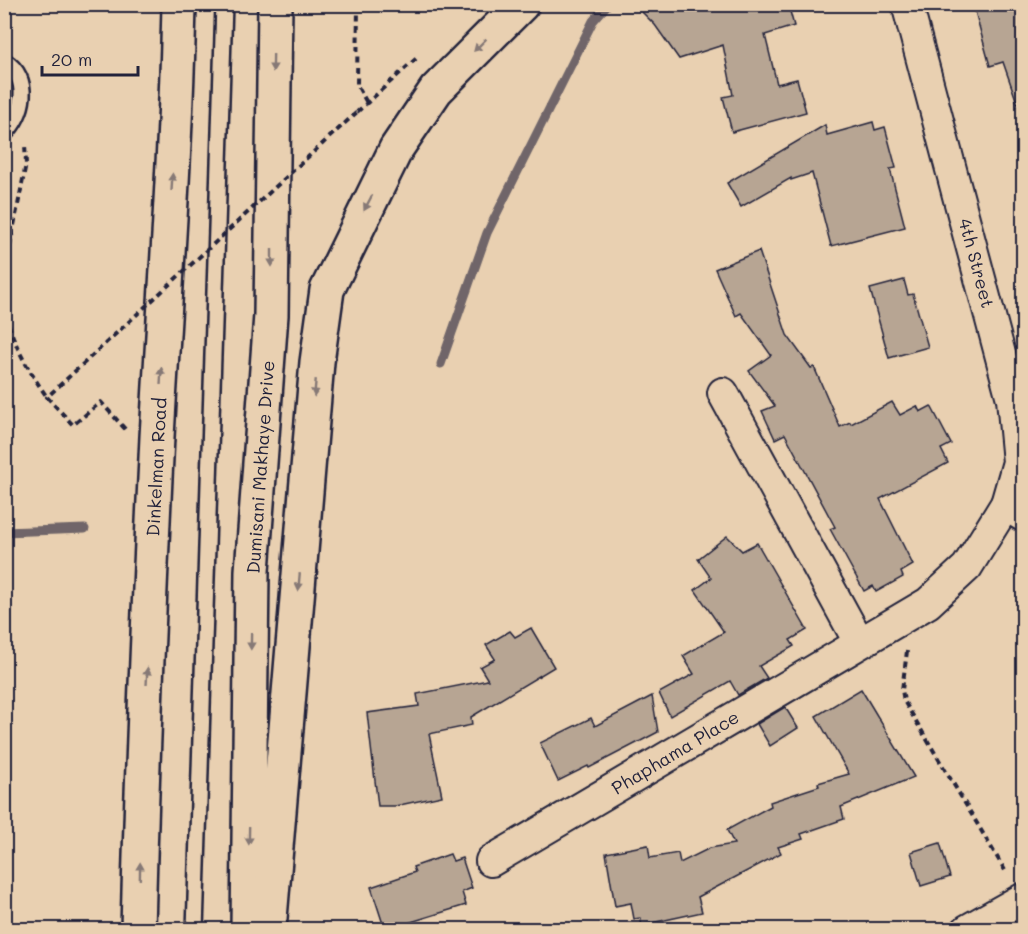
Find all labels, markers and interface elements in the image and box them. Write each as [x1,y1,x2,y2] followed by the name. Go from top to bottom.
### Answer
[473,37,487,51] one-way arrow
[42,39,138,77] scale bar
[51,47,92,71] text: 20 m
[268,53,278,72] one-way arrow
[167,172,176,191] one-way arrow
[363,194,373,211] one-way arrow
[954,216,1000,310] street label: 4th Street
[267,248,277,267] one-way arrow
[241,360,279,574] street label: Dumisani Makhaye Drive
[156,367,165,386] one-way arrow
[310,378,320,397] one-way arrow
[140,397,172,537] street label: Dinkelman Road
[295,573,304,592] one-way arrow
[246,632,256,651] one-way arrow
[142,667,151,686] one-way arrow
[607,704,743,800] street label: Phaphama Place
[244,827,254,846] one-way arrow
[135,862,144,881] one-way arrow

